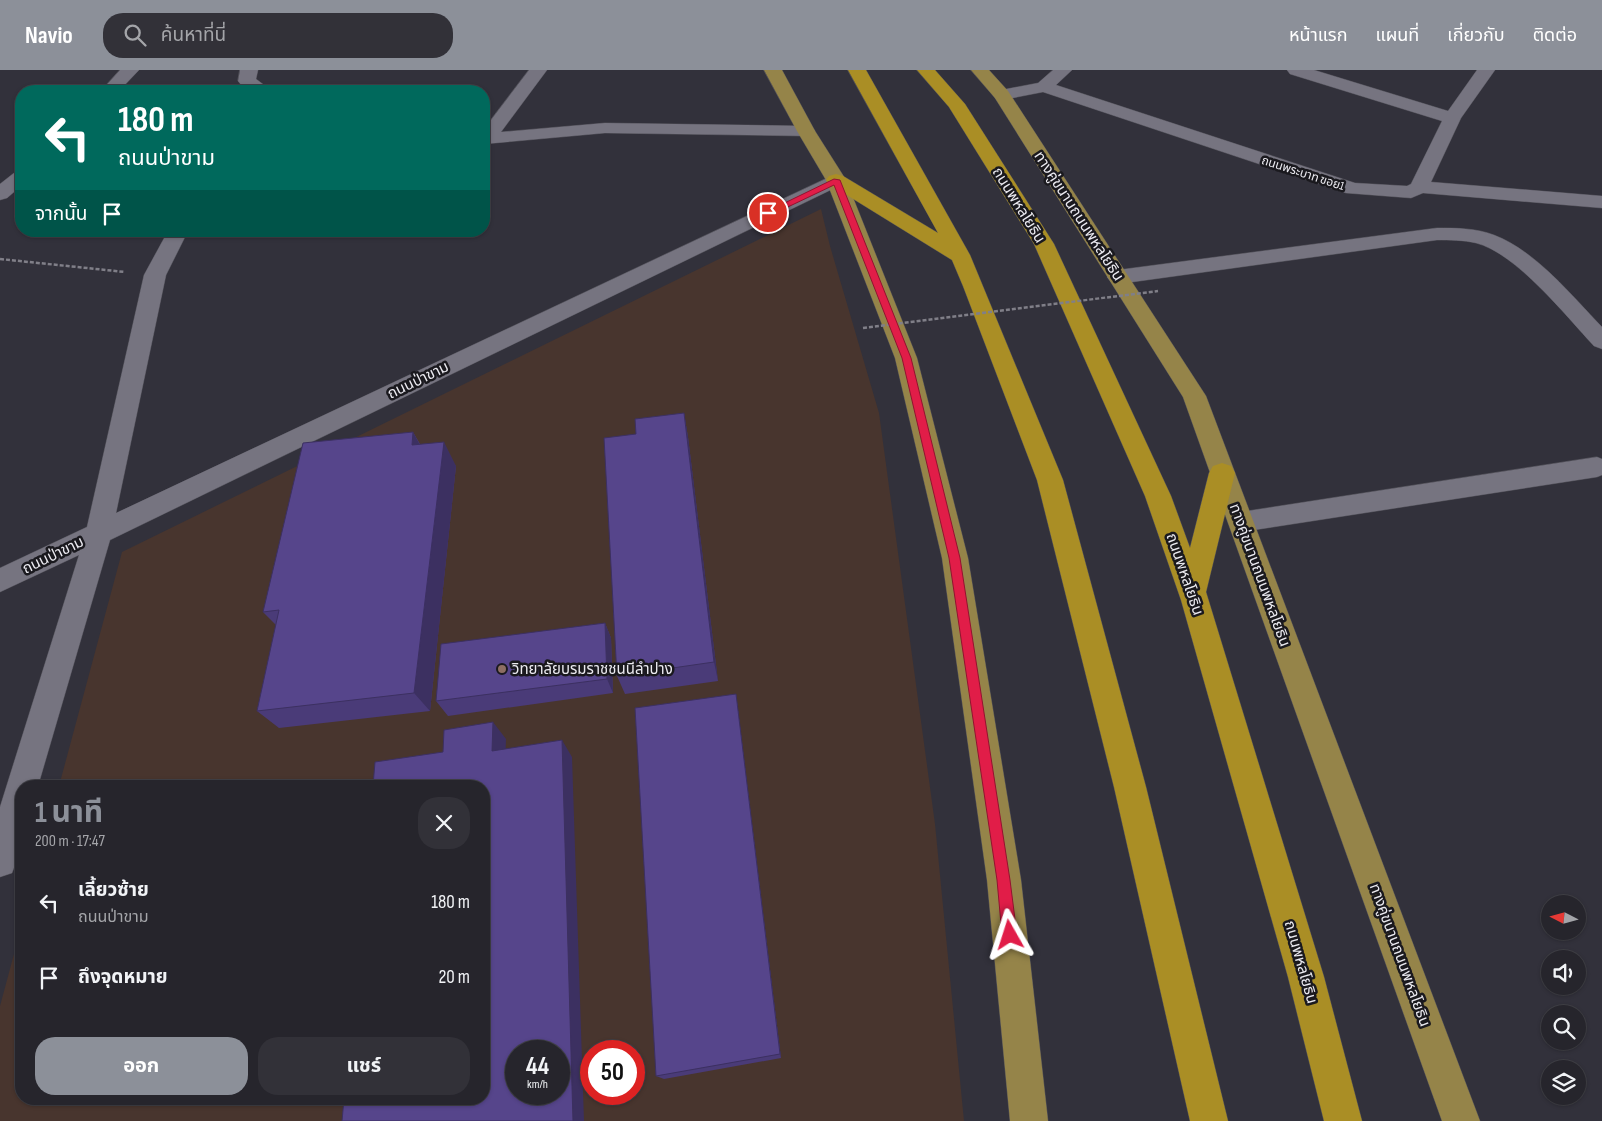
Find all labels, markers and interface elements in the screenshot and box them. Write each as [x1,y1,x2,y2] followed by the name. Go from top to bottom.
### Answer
[103,13,453,58] search box
[25,21,73,50] text: Navio
[121,21,149,49] icon: search
[161,24,226,47] text: ค้นหาที่นี่
[1289,25,1347,46] text: หน้าแรก
[1375,25,1419,46] text: แผนที่
[1447,25,1505,46] text: เกี่ยวกับ
[1533,25,1577,46] text: ติดต่อ
[118,99,194,142] text: 180 m
[35,105,100,170] icon: left
[118,145,215,172] text: ถนนป่าขาม
[1030,148,1128,285] street label: ทางคู่ขนานถนนพหลโยธิน
[1259,153,1347,194] street label: ถนนพระบาท ฃอย1
[988,164,1049,247] street label: ถนนพหลโยธิน
[747,192,789,234] pin
[754,199,782,227] icon: arrive
[98,200,126,228] icon: arrive
[35,203,88,226] text: จากนั้น
[384,357,452,403] street label: ถนนป่าขาม
[1225,501,1294,649] street label: ทางคู่ขนานถนนพหลโยธิน
[1162,531,1207,618] street label: ถนนพหลโยธิน
[19,532,87,578] street label: ถนนป่าขาม
[512,660,673,679] place label: วิทยาลัยบรมราชชนนีลำปาง
[496,663,508,675] marker: วิทยาลัยบรมราชชนนีลำปาง
[35,795,103,831] text: 1 นาที
[418,797,470,849] button: close
[35,832,105,851] text: 200 m · 17:47
[78,879,149,902] text: เลี้ยวซ้าย
[1365,881,1434,1029] street label: ทางคู่ขนานถนนพหลโยธิน
[35,889,63,917] icon: left
[431,891,470,914] text: 180 m
[1541,895,1586,940] north arrow
[1541,895,1586,1105] map controls
[78,908,149,927] text: ถนนป่าขาม
[983,908,1035,960] position arrow
[1280,918,1321,1006] street label: ถนนพหลโยธิน
[1541,950,1586,995] button: sound
[35,964,63,992] icon: arrive
[78,966,168,989] text: ถึงจุดหมาย
[438,966,470,989] text: 20 m
[1541,1005,1586,1050] button: search
[35,1037,248,1095] button: ออก
[258,1037,470,1095] button: แชร์
[580,1040,645,1105] speed limit sign: 50
[526,1051,549,1082] text: 44
[1541,1060,1586,1105] button: layers
[527,1077,548,1092] text: km/h

